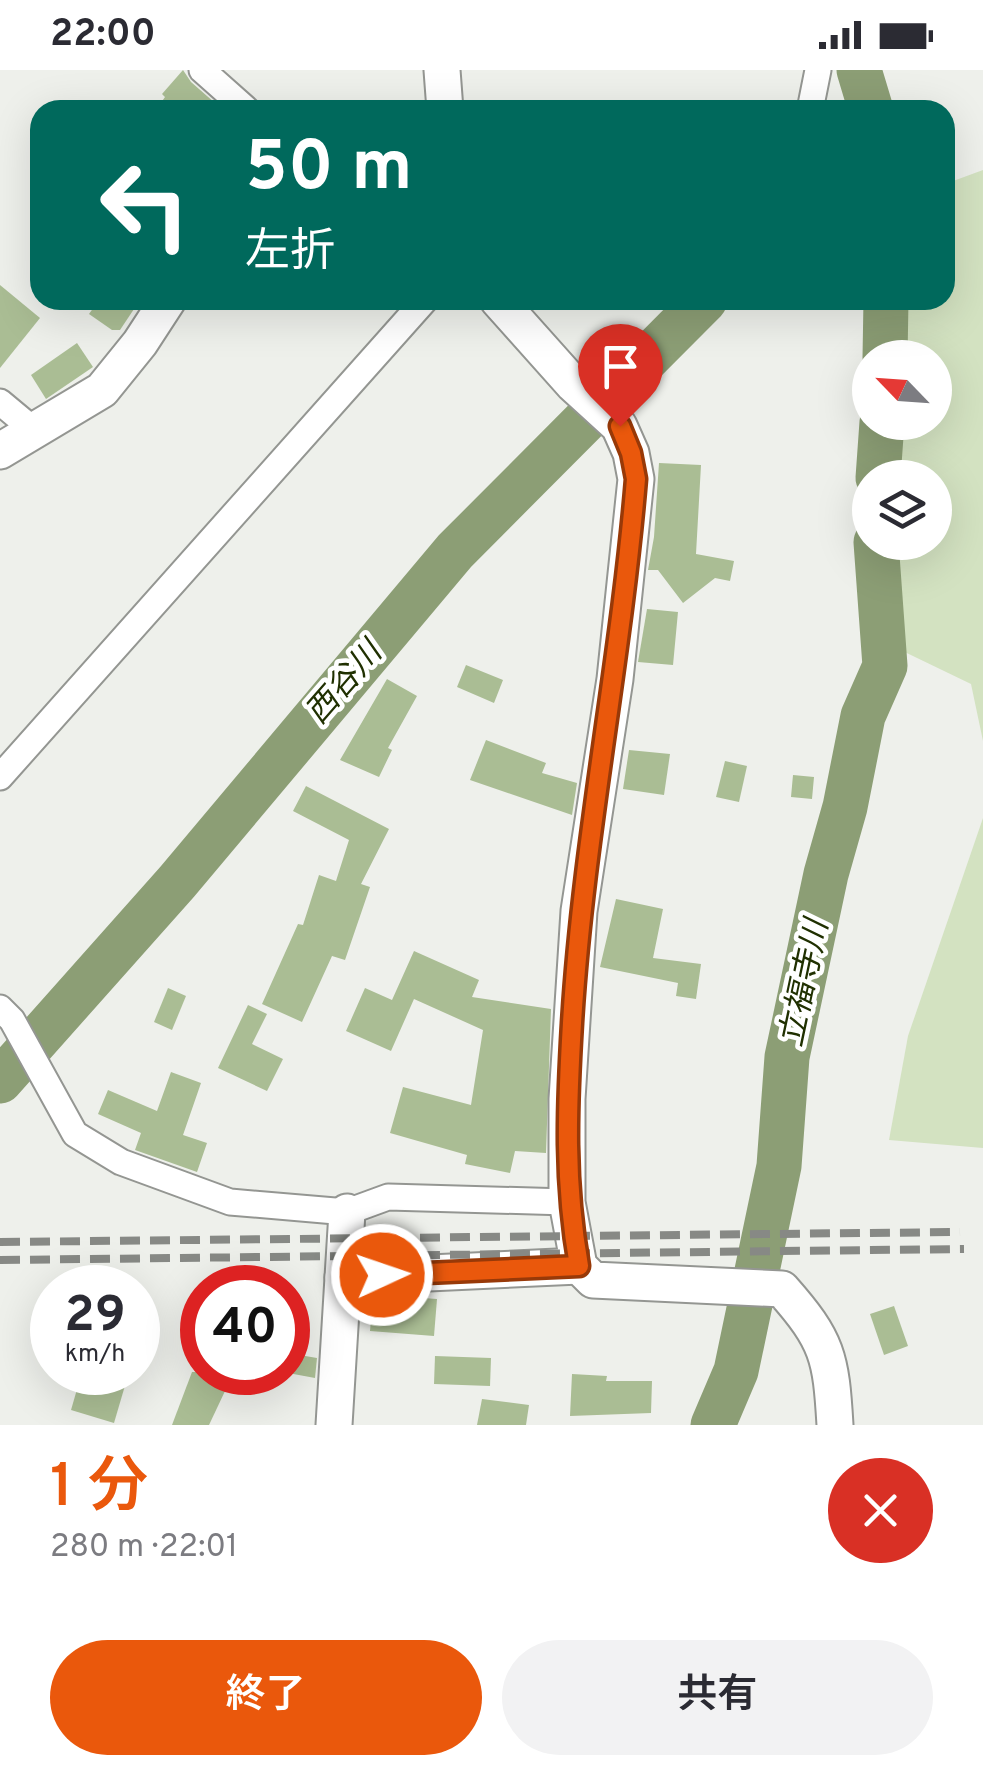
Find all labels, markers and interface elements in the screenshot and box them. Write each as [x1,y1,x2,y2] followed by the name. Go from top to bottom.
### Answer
[50,11,156,60] text: 22:00
[245,126,412,215] text: 50 m
[80,140,210,270] icon: left
[245,225,335,282] text: 左折
[578,324,663,427] pin
[593,339,648,394] icon: arrive
[852,340,952,440] north arrow
[852,340,952,560] map controls
[852,460,952,560] button: layers
[299,632,394,733] water label: 西谷川
[773,914,839,1050] water label: 立福寺川
[330,1223,434,1327] position arrow
[180,1265,310,1395] speed limit sign: 40
[64,1286,126,1349] text: 29
[65,1339,125,1371] text: km/h
[50,1452,148,1528] text: 1 分
[828,1458,933,1563] button: close
[50,1528,238,1568] text: 280 m · 22:01
[50,1640,482,1755] button: 終了
[502,1640,933,1755] button: 共有

